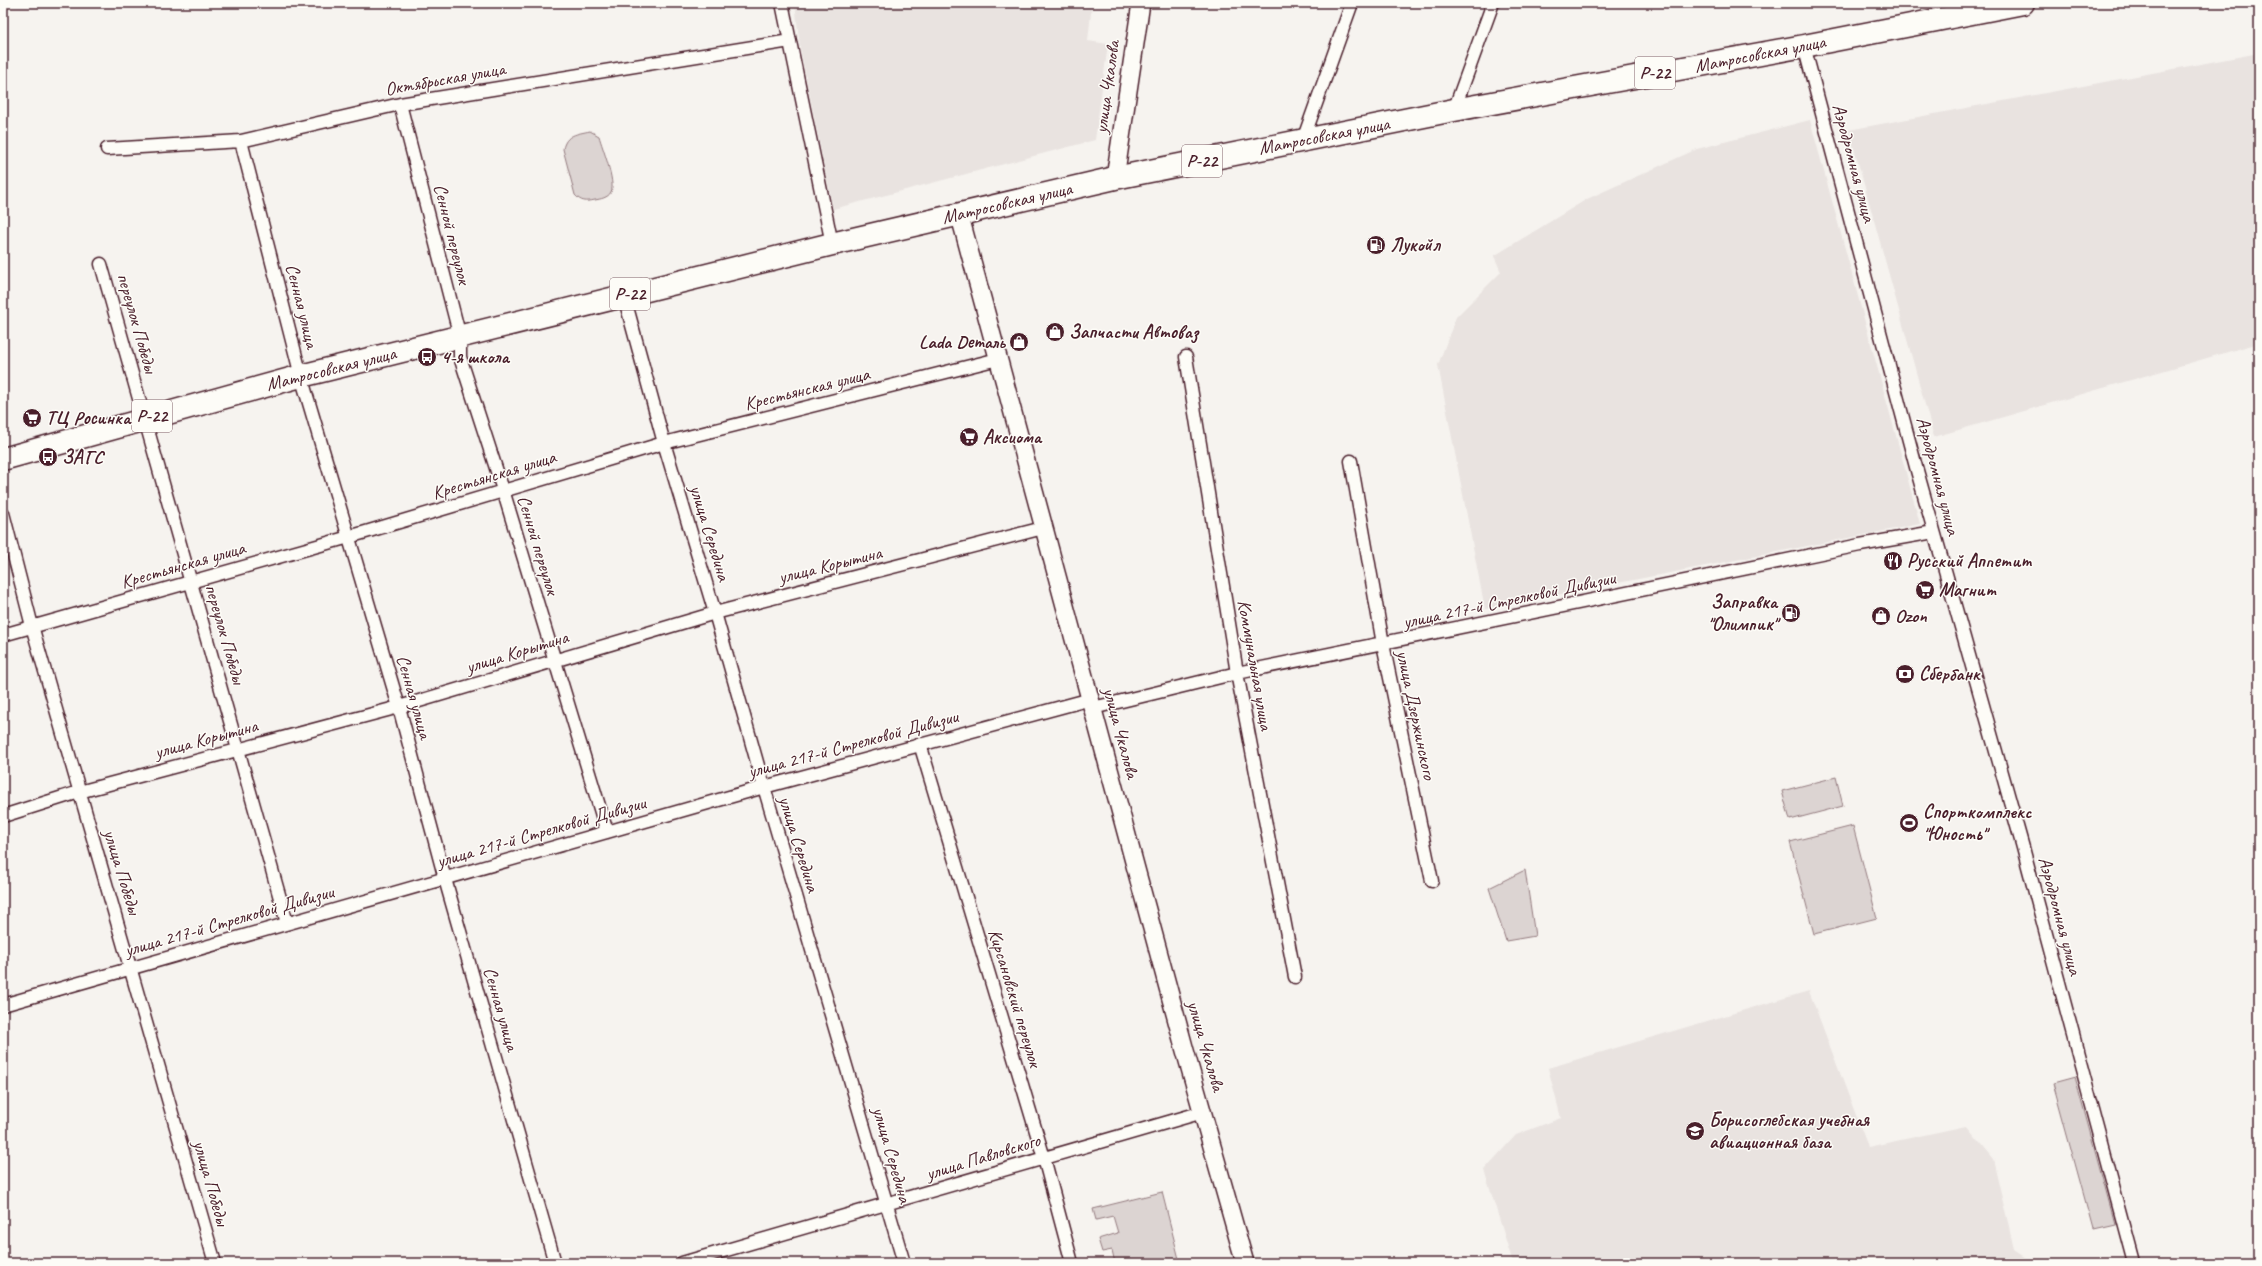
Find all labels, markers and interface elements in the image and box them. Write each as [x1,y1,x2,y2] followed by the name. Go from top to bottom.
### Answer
[1693,29,1829,78] street label: Матросовская улица
[1088,37,1126,136] street label: улица Чкалова
[383,56,509,101] street label: Октябрьская улица
[1635,57,1675,89] road number: Р-22
[1827,101,1882,226] street label: Аэродромная улица
[1257,111,1393,160] street label: Матросовская улица
[1182,145,1222,177] road number: Р-22
[940,176,1076,230] street label: Матросовская улица
[428,181,477,289] street label: Сенной переулок
[1390,233,1441,257] place label: Лукойл
[1365,234,1387,256] fuel station icon: Лукойл
[280,261,325,353] street label: Сенная улица
[111,270,163,378] street label: переулок Победы
[610,278,650,310] road number: Р-22
[1069,320,1200,344] place label: Запчасти Автоваз
[1044,321,1066,343] shop icon: Запчасти Автоваз
[919,330,1006,354] place label: Lada Dеталь
[1008,331,1030,353] shop icon: Lada Dеталь
[264,341,400,397] street label: Матросовская улица
[441,345,511,369] place label: 4-я школа
[416,346,438,368] bus stop icon: 4-я школа
[742,361,874,416] street label: Крестьянская улица
[132,400,172,432] road number: Р-22
[46,406,132,430] place label: ТЦ Росинка
[21,407,43,429] supermarket icon: ТЦ Росинка
[1911,414,1966,539] street label: Аэродромная улица
[983,425,1043,449] place label: Аксиома
[958,426,980,448] supermarket icon: Аксиома
[429,444,560,505] street label: Крестьянская улица
[62,445,105,469] place label: ЗАГС
[37,446,59,468] bus stop icon: ЗАГС
[684,481,736,586] street label: улица Середина
[512,492,565,600] street label: Сенной переулок
[118,535,250,594] street label: Крестьянская улица
[775,540,885,590] street label: улица Корытина
[1907,549,2033,573] place label: Русский Аппетит
[1882,550,1904,572] restaurant icon: Русский Аппетит
[1400,566,1618,634] street label: улица 217-й Стрелковой Дивизии
[1939,578,1997,602] place label: Магнит
[1914,579,1936,601] supermarket icon: Магнит
[199,581,251,689] street label: переулок Победы
[1707,590,1781,636] place label: Заправка "Олимпик"
[1232,598,1279,733] street label: Коммунальная улица
[1780,602,1802,624] fuel station icon: Заправка "Олимпик"
[1895,604,1927,628] place label: Ozon
[1870,605,1892,627] shop icon: Ozon
[462,625,572,679] street label: улица Корытина
[1390,647,1442,783] street label: улица Дзержинского
[391,652,438,744] street label: Сенная улица
[1919,662,1981,686] place label: Сбербанк
[1894,663,1916,685] bank icon: Сбербанк
[1097,684,1145,783] street label: улица Чкалова
[744,704,962,784] street label: улица 217-й Стрелковой Дивизии
[151,713,261,765] street label: улица Корытина
[433,790,649,874] street label: улица 217-й Стрелковой Дивизии
[773,792,825,897] street label: улица Середина
[1923,800,2033,846] place label: Спорткомплекс "Юность"
[1898,812,1920,834] sports icon: Спорткомплекс "Юность"
[97,826,147,919] street label: улица Победы
[2033,854,2088,979] street label: Аэродромная улица
[121,879,337,963] street label: улица 217-й Стрелковой Дивизии
[983,926,1048,1072] street label: Кирсановский переулок
[478,964,525,1056] street label: Сенная улица
[1181,997,1231,1096] street label: улица Чкалова
[867,1103,918,1208] street label: улица Середина
[1709,1108,1870,1154] place label: Борисоглебская учебная авиационная база
[1684,1120,1706,1142] school or university icon: Борисоглебская учебная авиационная база
[922,1128,1044,1186] street label: улица Павловского
[187,1137,235,1230] street label: улица Победы

